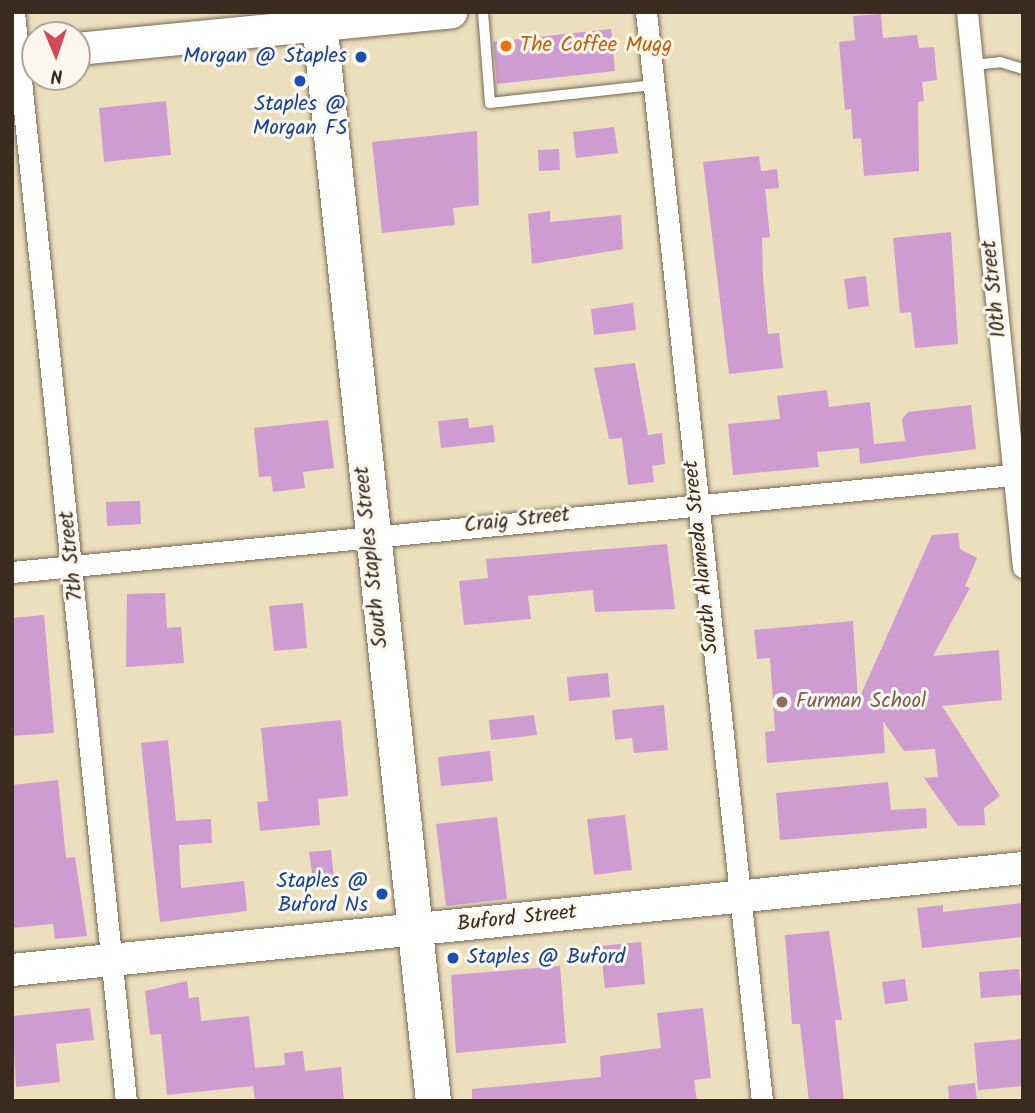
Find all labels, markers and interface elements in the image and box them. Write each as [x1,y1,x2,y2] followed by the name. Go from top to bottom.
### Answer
[21,21,91,91] north arrow
[520,33,672,59] place label: The Coffee Mugg
[498,38,514,54] marker: The Coffee Mugg
[183,44,347,70] place label: Morgan @ Staples
[353,49,369,65] marker: Morgan @ Staples
[50,60,63,90] text: N
[292,73,308,89] marker: Staples @ Morgan FS
[253,92,347,142] place label: Staples @ Morgan FS
[977,239,1013,339] street label: 10th Street
[679,459,725,655] street label: South Alameda Street
[350,465,394,649] street label: South Staples Street
[463,503,571,539] street label: Craig Street
[55,510,89,602] street label: 7th Street
[796,689,926,715] place label: Furman School
[774,694,790,710] marker: Furman School
[277,869,368,919] place label: Staples @ Buford Ns
[374,886,390,902] marker: Staples @ Buford Ns
[456,900,578,938] street label: Buford Street
[467,945,625,971] place label: Staples @ Buford
[445,950,461,966] marker: Staples @ Buford

